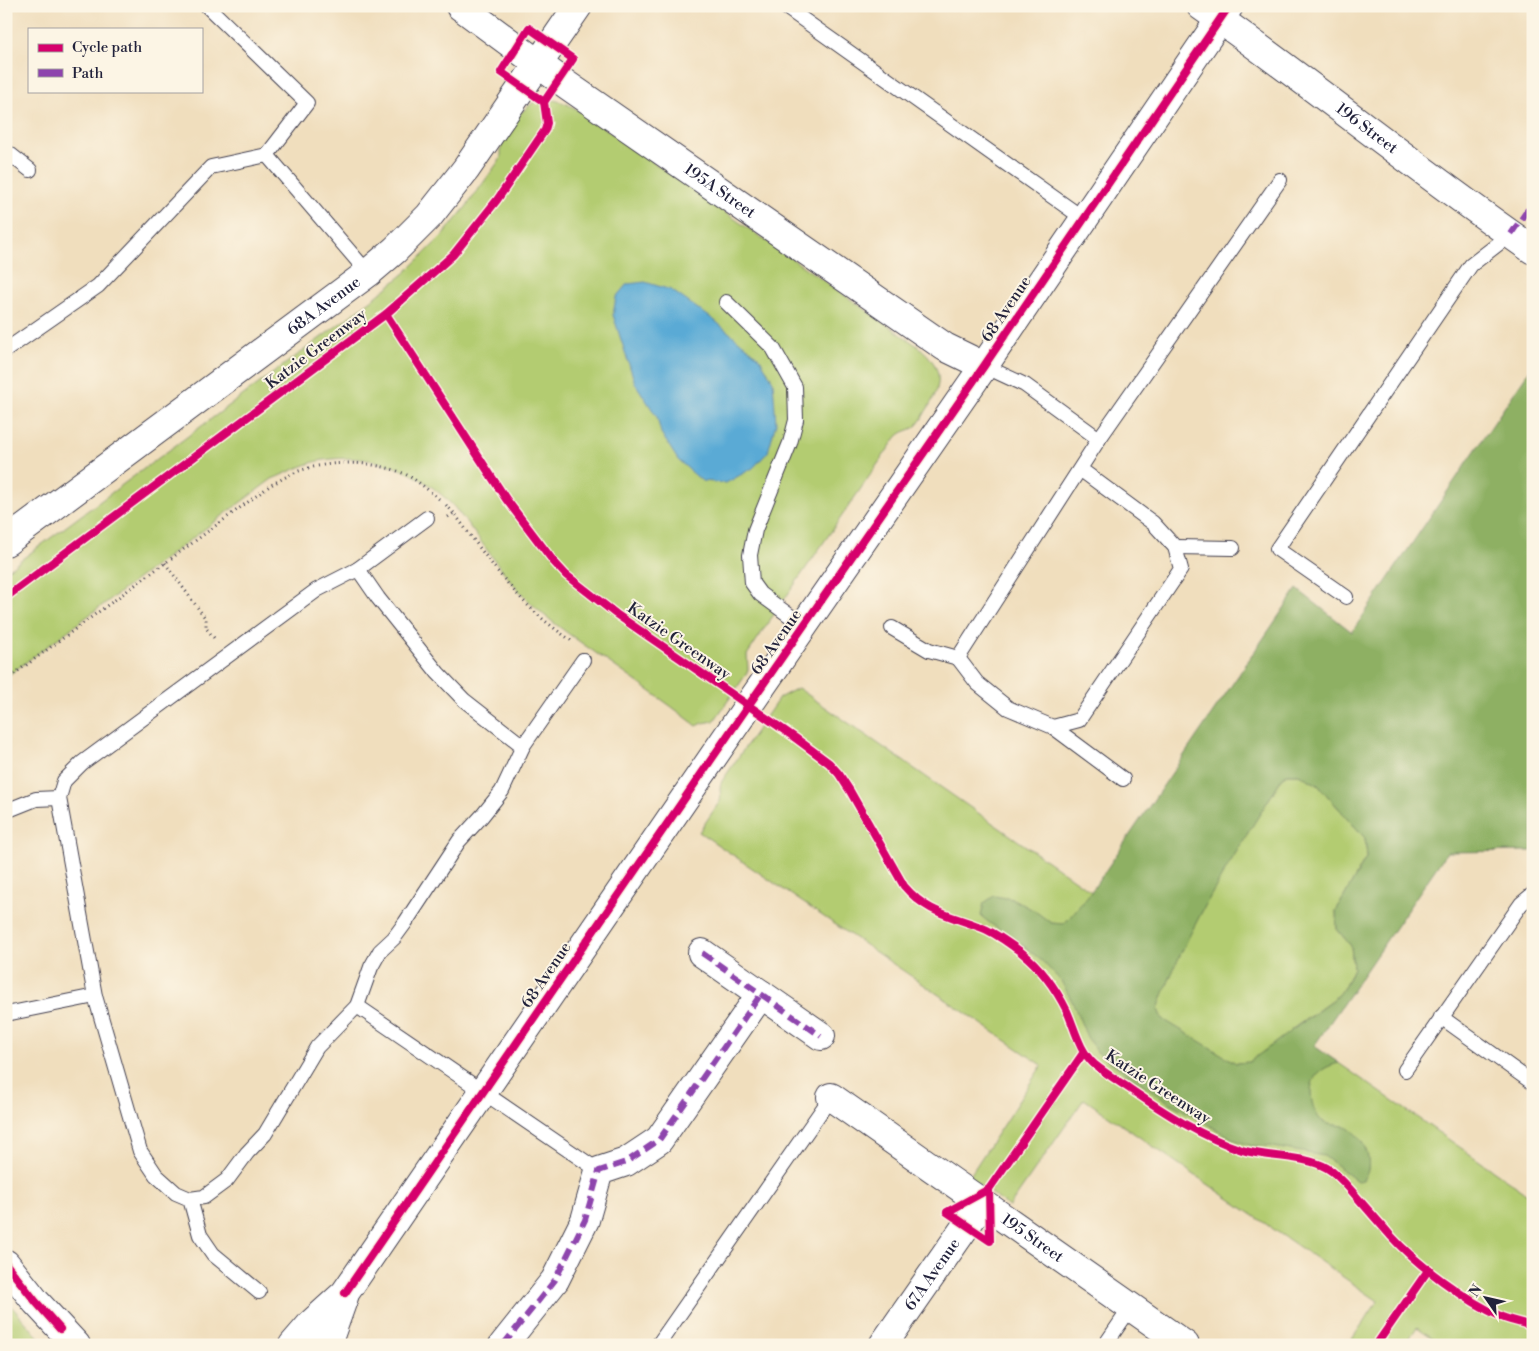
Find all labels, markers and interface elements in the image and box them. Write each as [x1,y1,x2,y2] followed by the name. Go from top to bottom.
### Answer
[28,28,202,92] legend
[72,38,142,57] text: Cycle path
[72,64,104,83] text: Path
[1332,99,1402,158] street label: 196 Street
[680,159,760,223] street label: 195A Street
[283,272,365,340] street label: 68A Avenue
[977,272,1035,346] street label: 68 Avenue
[261,304,371,394] street label: Katzie Greenway
[623,598,735,684] street label: Katzie Greenway
[746,605,806,679] street label: 68 Avenue
[517,938,575,1012] street label: 68 Avenue
[1102,1046,1215,1129] street label: Katzie Greenway
[997,1209,1068,1267] street label: 195 Street
[900,1234,964,1315] street label: 67A Avenue
[1462,1274,1512,1324] north arrow
[1465,1282,1487,1301] text: N

